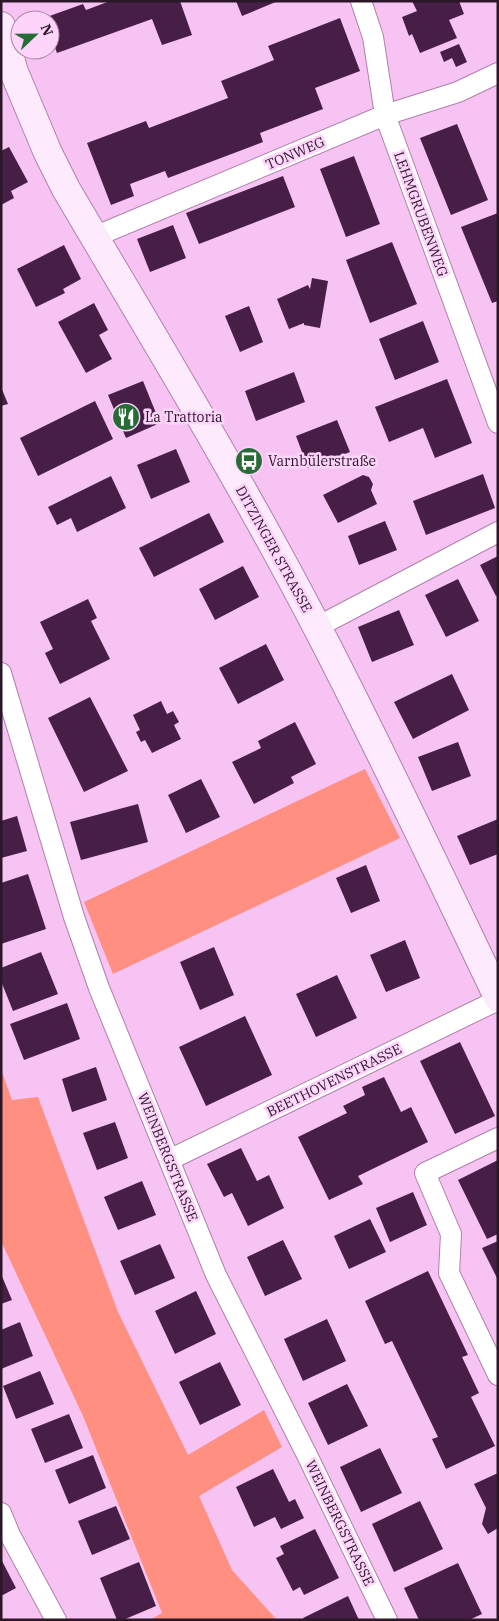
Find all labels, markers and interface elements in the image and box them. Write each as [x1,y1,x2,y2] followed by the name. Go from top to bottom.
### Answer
[10,10,60,60] north arrow
[37,22,57,39] text: N
[263,132,327,174] street label: TONWEG
[390,149,452,279] street label: LEHMGRUBENWEG
[111,402,141,432] restaurant icon: La Trattoria
[145,408,223,426] place label: La Trattoria
[234,446,264,476] bus stop icon: Varnbülerstraße
[268,452,376,470] place label: Varnbülerstraße
[232,483,316,615] street label: DITZINGER STRASSE
[264,1039,404,1121] street label: BEETHOVENSTRASSE
[134,1090,202,1224] street label: WEINBERGSTRASSE
[302,1457,378,1589] street label: WEINBERGSTRASSE

